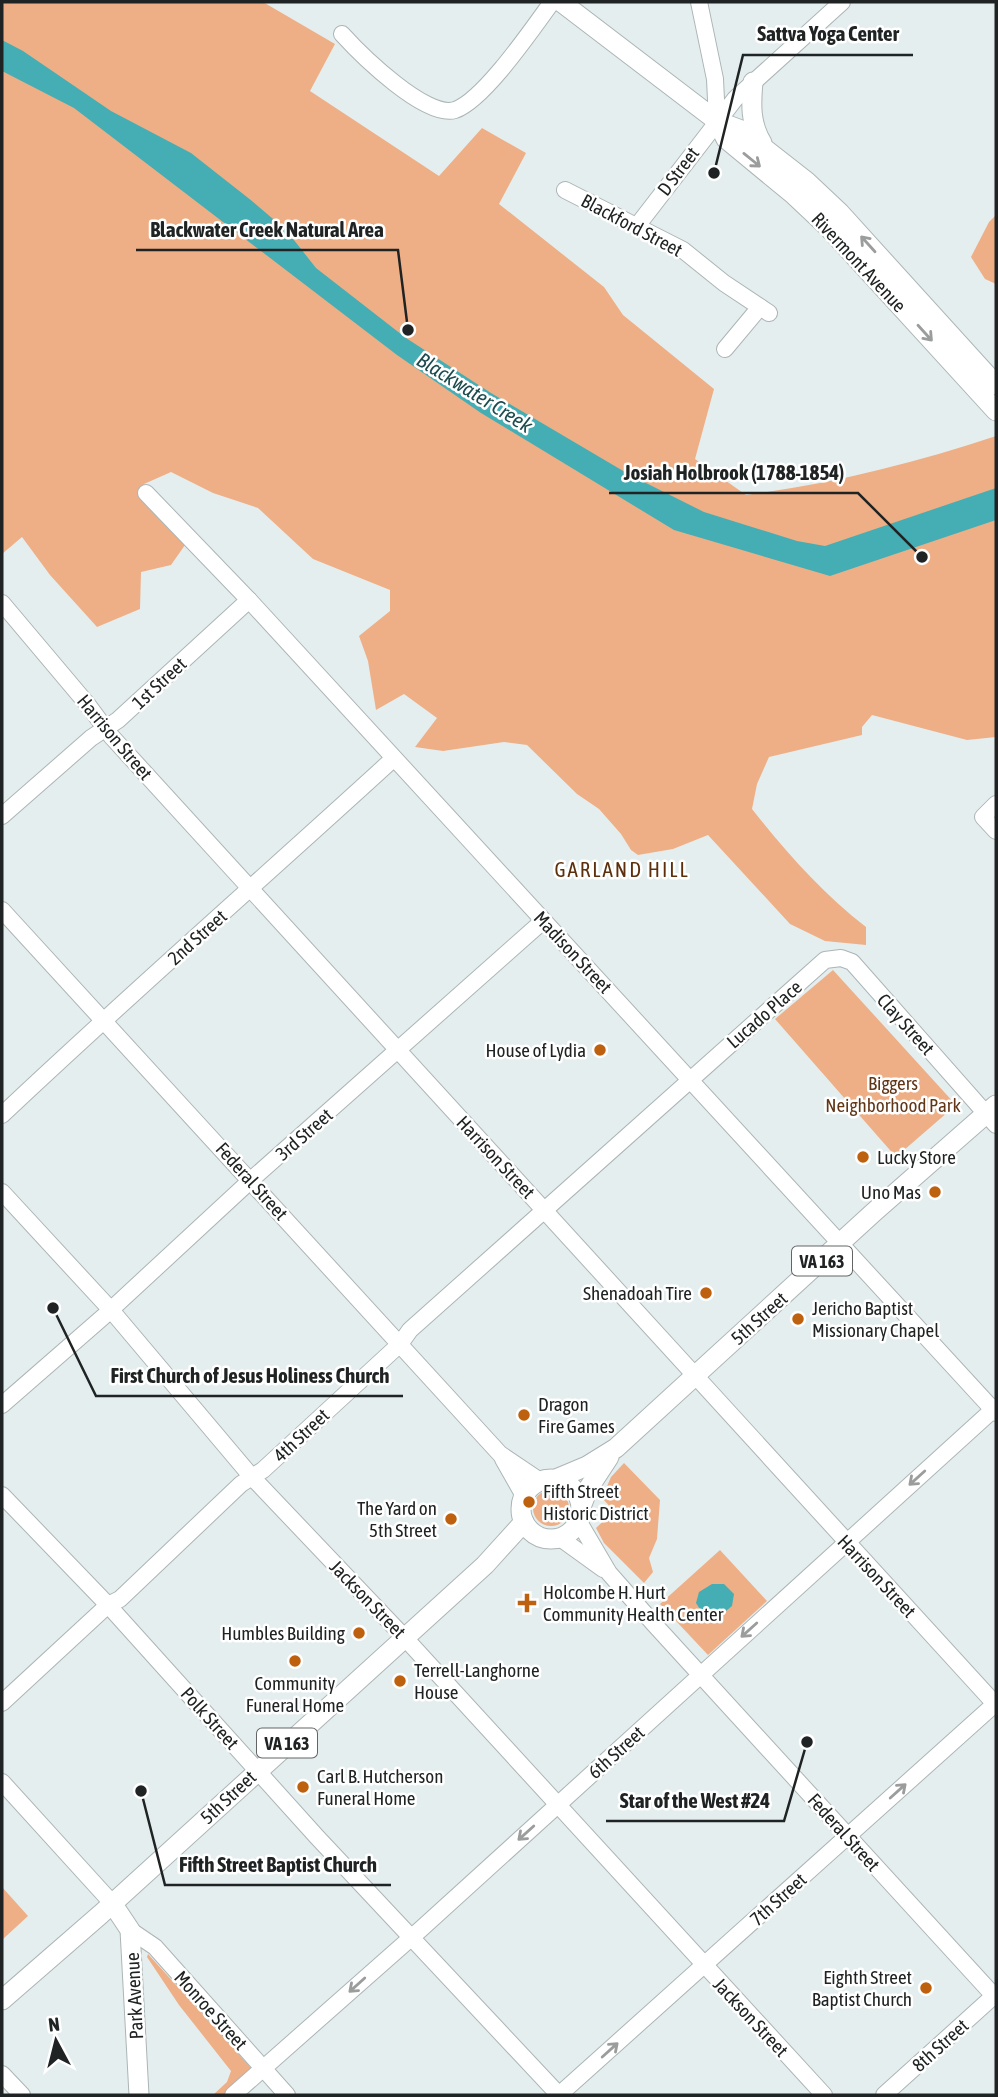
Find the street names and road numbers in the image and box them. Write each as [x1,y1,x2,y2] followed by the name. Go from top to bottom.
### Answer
[653,142,703,200] street label: D Street
[578,189,686,261] street label: Blackford Street
[807,208,911,316] street label: Rivermont Avenue
[128,653,190,713] street label: 1st Street
[73,690,157,784] street label: Harrison Street
[163,905,231,969] street label: 2nd Street
[529,906,617,998] street label: Madison Street
[722,976,806,1052] street label: Lucado Place
[873,989,939,1059] street label: Clay Street
[271,1103,337,1165] street label: 3rd Street
[452,1111,540,1203] street label: Harrison Street
[211,1138,293,1224] street label: Federal Street
[792,1246,852,1276] road number: VA 163
[726,1287,792,1349] street label: 5th Street
[269,1404,333,1466] street label: 4th Street
[833,1530,921,1622] street label: Harrison Street
[326,1556,410,1642] street label: Jackson Street
[176,1682,244,1754] street label: Polk Street
[583,1721,649,1783] street label: 6th Street
[257,1728,317,1758] road number: VA 163
[196,1766,260,1828] street label: 5th Street
[803,1789,885,1875] street label: Federal Street
[745,1868,811,1930] street label: 7th Street
[121,1952,147,2040] street label: Park Avenue
[170,1966,252,2054] street label: Monroe Street
[709,1973,793,2061] street label: Jackson Street
[907,2014,973,2076] street label: 8th Street

